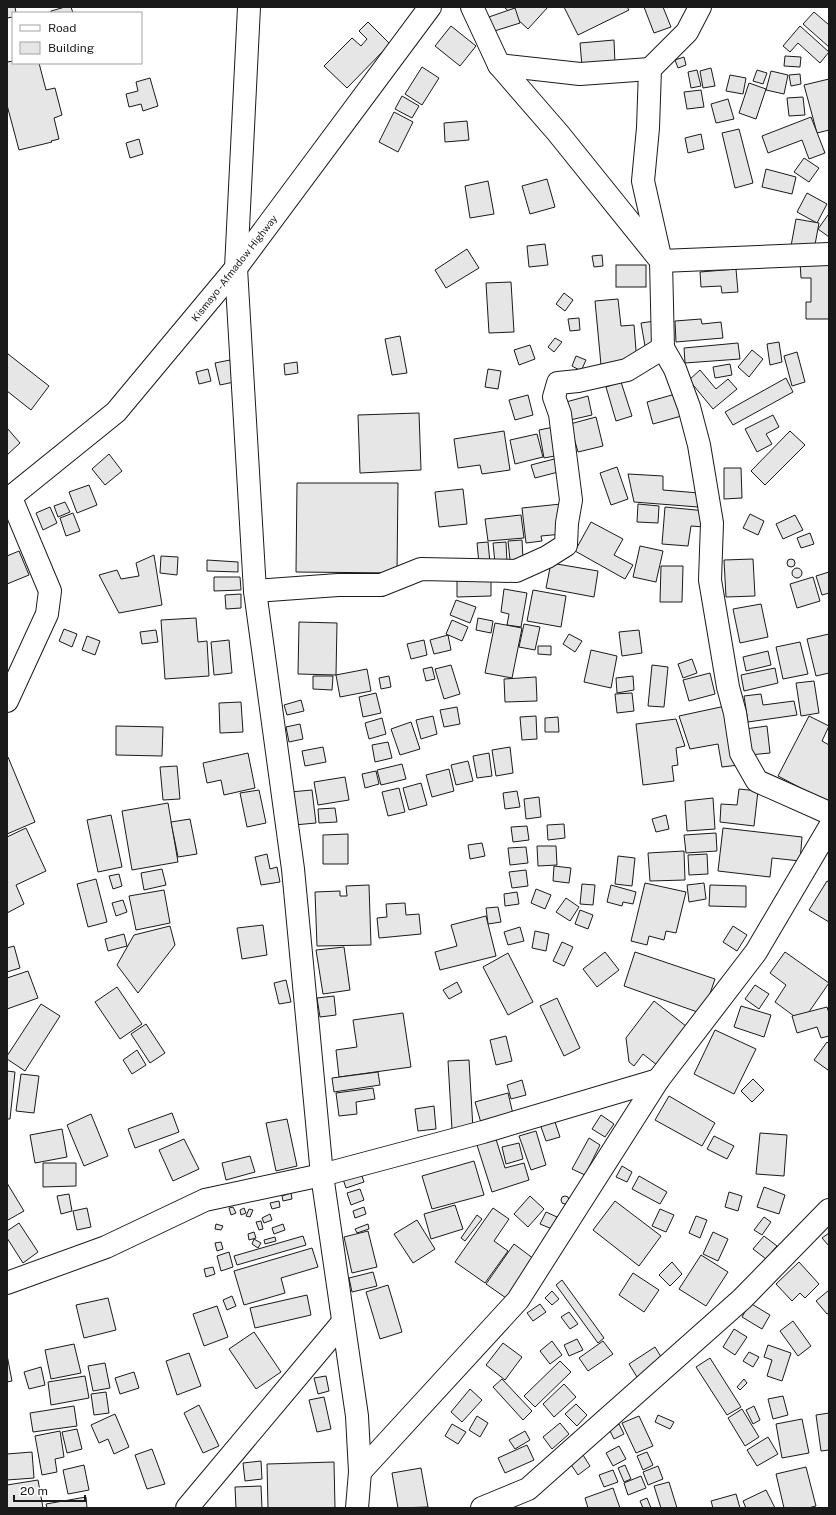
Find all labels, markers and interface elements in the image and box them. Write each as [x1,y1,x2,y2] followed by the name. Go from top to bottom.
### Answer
[12,12,142,64] legend
[48,21,76,35] text: Road
[48,41,94,55] text: Building
[189,212,280,324] street label: Kismayo - Afmadow Highway
[14,1477,85,1503] scale bar
[20,1484,48,1498] text: 20 m

